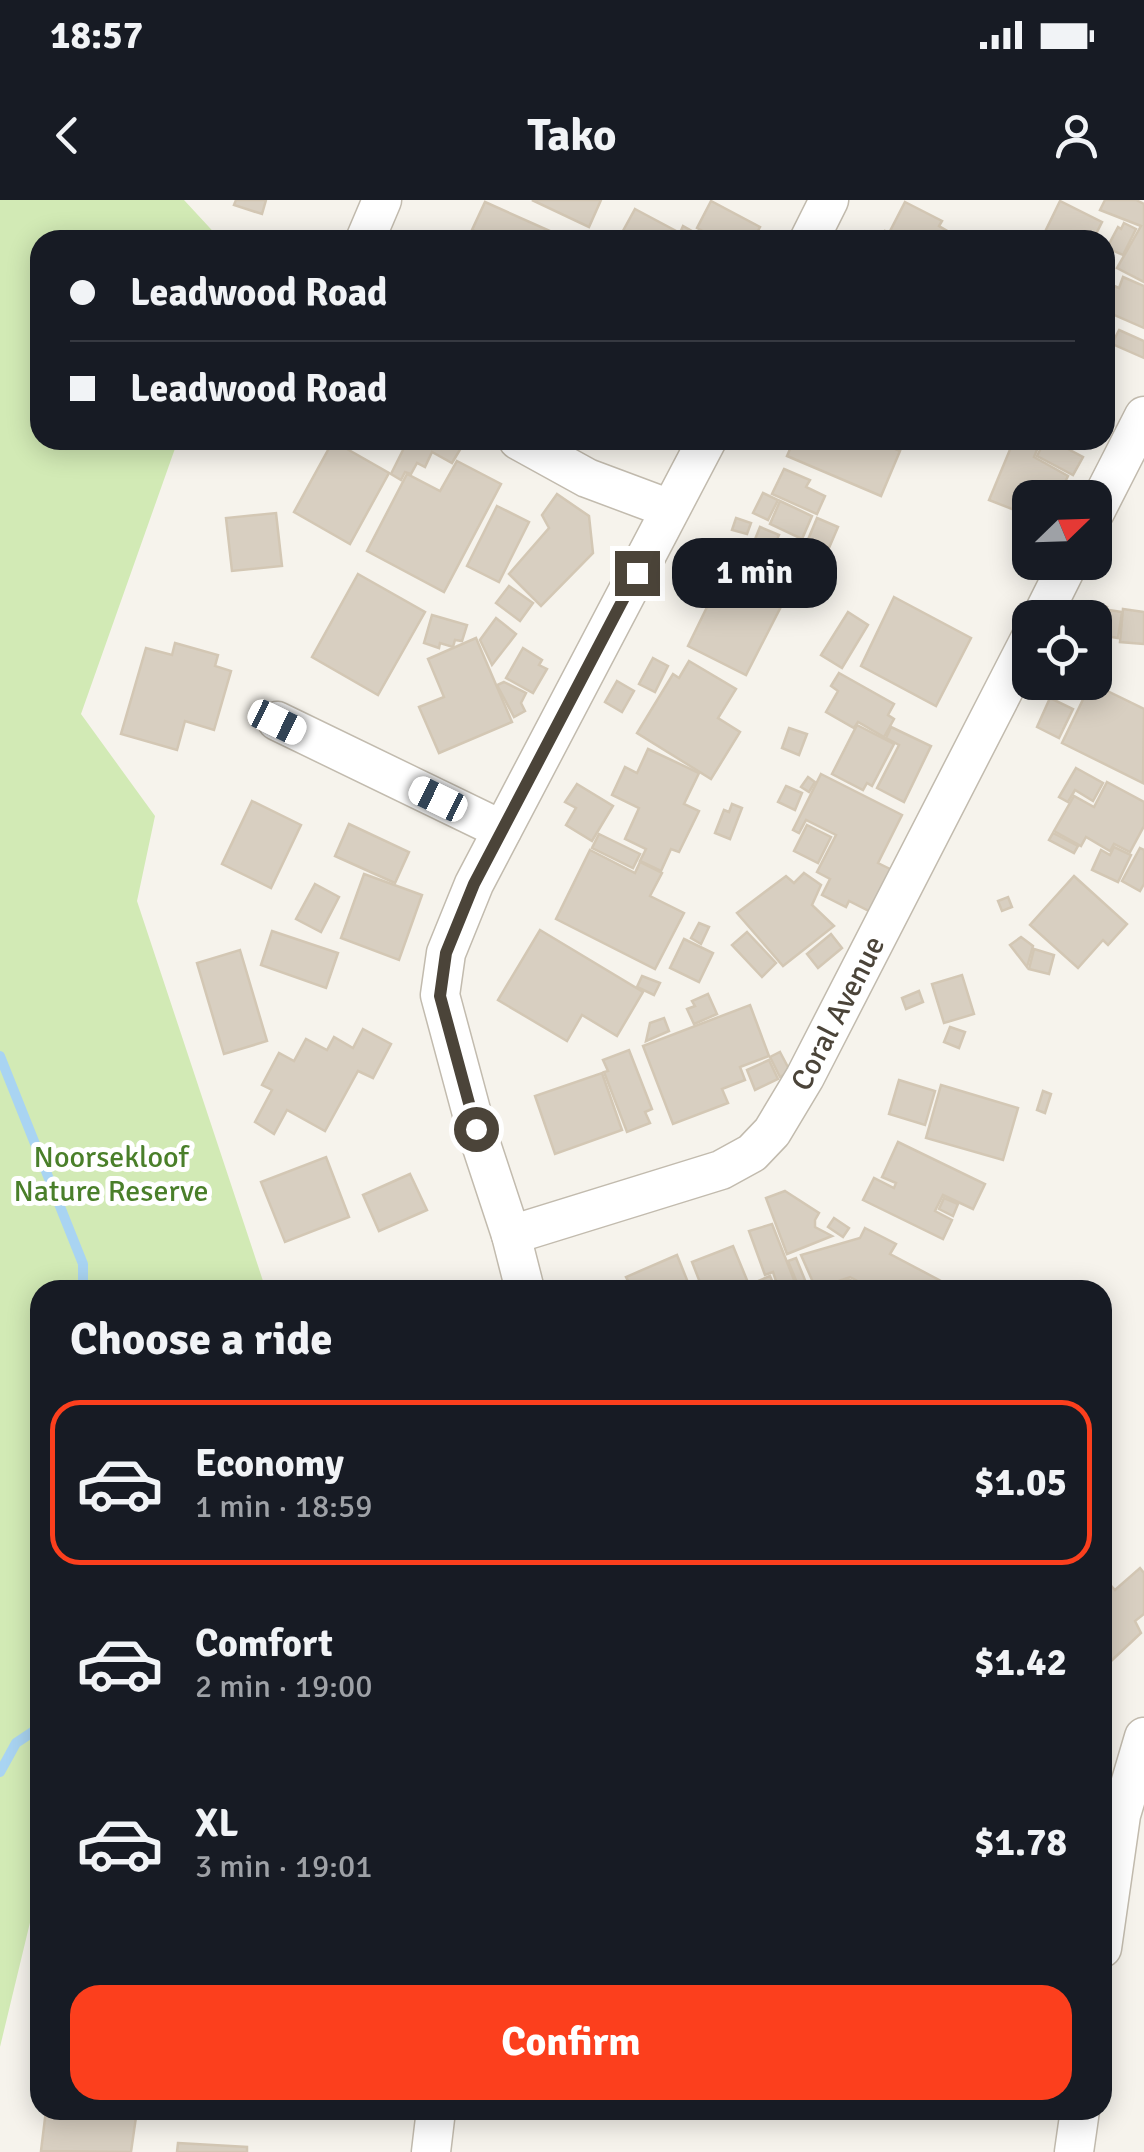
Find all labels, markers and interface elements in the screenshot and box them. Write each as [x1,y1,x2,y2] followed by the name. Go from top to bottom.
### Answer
[50,12,143,59] text: 18:57
[40,108,95,163] icon: back
[527,108,617,163] text: Tako
[1049,108,1104,163] icon: person
[130,269,388,316] text: Leadwood Road
[130,365,388,412] text: Leadwood Road
[1012,480,1112,580] north arrow
[1012,480,1112,700] map controls
[672,538,837,608] callout: 1 min
[615,551,660,596] route end
[716,553,793,592] text: 1 min
[1012,600,1112,700] button: locate
[243,695,311,749] car
[404,772,472,826] car
[783,930,893,1097] street label: Coral Avenue
[454,1107,499,1152] route start
[13,1139,209,1210] park label: Noorsekloof Nature Reserve
[70,1312,333,1367] text: Choose a ride
[75,1438,165,1528] icon: car
[195,1440,344,1487] text: Economy
[974,1459,1067,1506] text: $1.05
[195,1487,373,1526] text: 1 min · 18:59
[75,1618,165,1708] icon: car
[195,1620,333,1667] text: Comfort
[974,1639,1067,1686] text: $1.42
[195,1667,373,1706] text: 2 min · 19:00
[75,1798,165,1888] icon: car
[195,1800,238,1847] text: XL
[974,1819,1067,1866] text: $1.78
[195,1847,373,1886] text: 3 min · 19:01
[70,1985,1072,2100] button: Confirm

